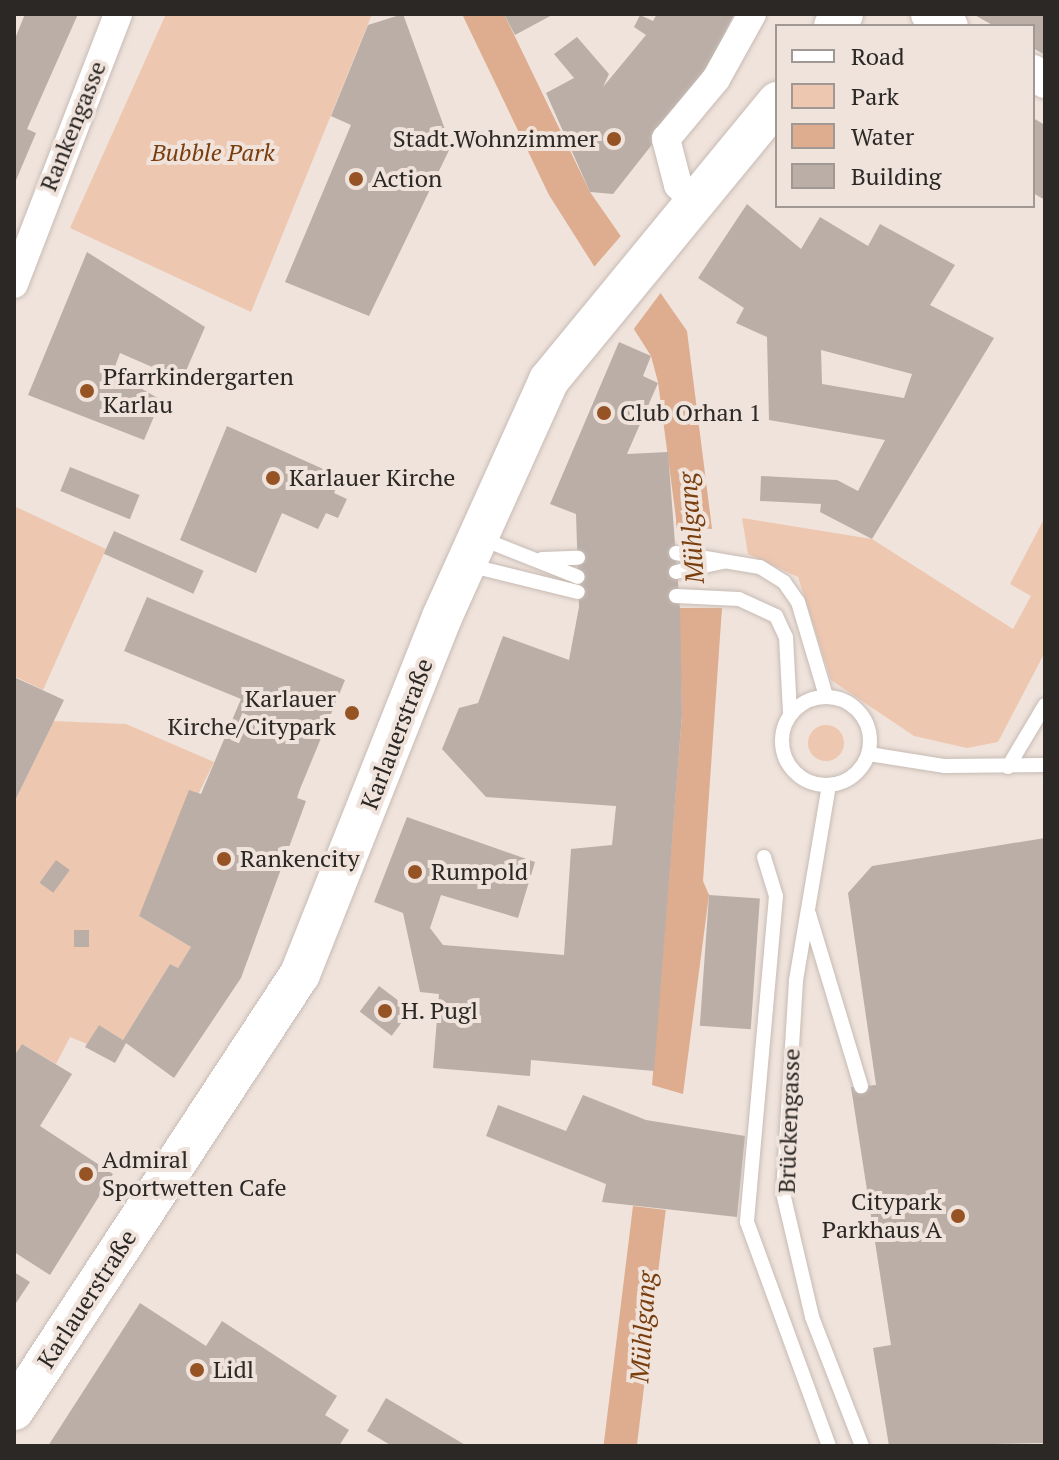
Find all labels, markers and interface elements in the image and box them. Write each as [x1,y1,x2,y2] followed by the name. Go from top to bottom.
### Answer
[775,24,1035,208] legend
[851,40,905,72] text: Road
[34,57,112,195] street label: Rankengasse
[851,80,899,112] text: Park
[851,120,914,152] text: Water
[393,125,598,153] place label: Stadt.Wohnzimmer
[605,130,623,148] marker: Stadt.Wohnzimmer
[151,139,275,167] park label: Bubble Park
[851,160,941,192] text: Building
[372,165,442,193] place label: Action
[347,170,365,188] marker: Action
[103,363,294,419] place label: Pfarrkindergarten Karlau
[78,382,96,400] marker: Pfarrkindergarten Karlau
[620,399,761,427] place label: Club Orhan 1
[595,404,613,422] marker: Club Orhan 1
[289,464,455,492] place label: Karlauer Kirche
[264,469,282,487] marker: Karlauer Kirche
[672,471,710,585] water label: Mühlgang
[355,654,439,814] street label: Karlauerstraße
[167,685,336,741] place label: Karlauer Kirche/Citypark
[343,704,361,722] marker: Karlauer Kirche/Citypark
[240,845,359,873] place label: Rankencity
[215,850,233,868] marker: Rankencity
[431,858,528,886] place label: Rumpold
[406,863,424,881] marker: Rumpold
[401,997,479,1025] place label: H. Pugl
[376,1002,394,1020] marker: H. Pugl
[772,1048,806,1194] street label: Brückengasse
[102,1146,286,1202] place label: Admiral Sportwetten Cafe
[77,1165,95,1183] marker: Admiral Sportwetten Cafe
[821,1188,942,1244] place label: Citypark Parkhaus A
[949,1207,967,1225] marker: Citypark Parkhaus A
[32,1224,142,1374] street label: Karlauerstraße
[624,1270,662,1384] water label: Mühlgang
[213,1356,254,1384] place label: Lidl
[188,1361,206,1379] marker: Lidl

